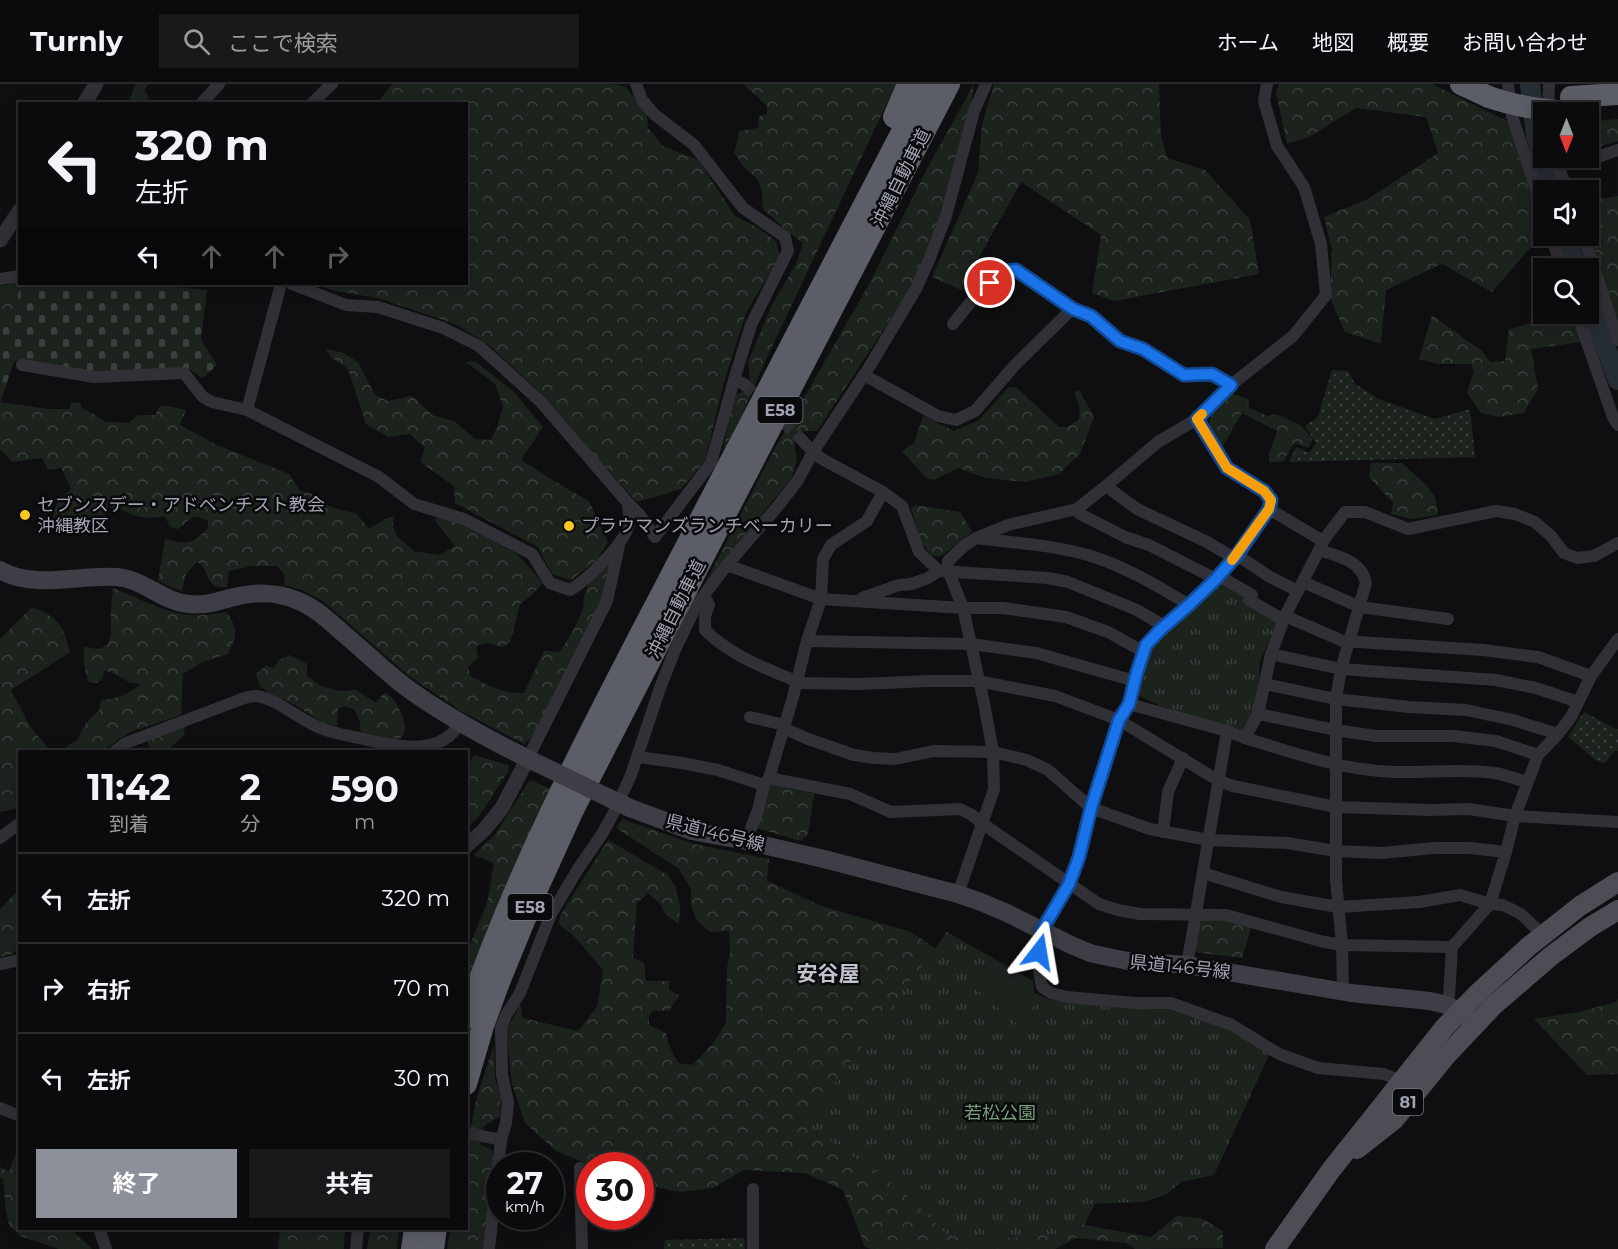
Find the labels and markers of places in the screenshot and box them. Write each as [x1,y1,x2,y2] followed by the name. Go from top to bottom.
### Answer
[964,257,1015,308] pin
[37,494,325,537] place label: セブンスデー・アドベンチスト教会 沖縄教区
[18,508,32,522] marker: セブンスデー・アドベンチスト教会 沖縄教区
[581,515,833,537] place label: プラウマンズランチベーカリー
[562,519,576,533] marker: プラウマンズランチベーカリー

